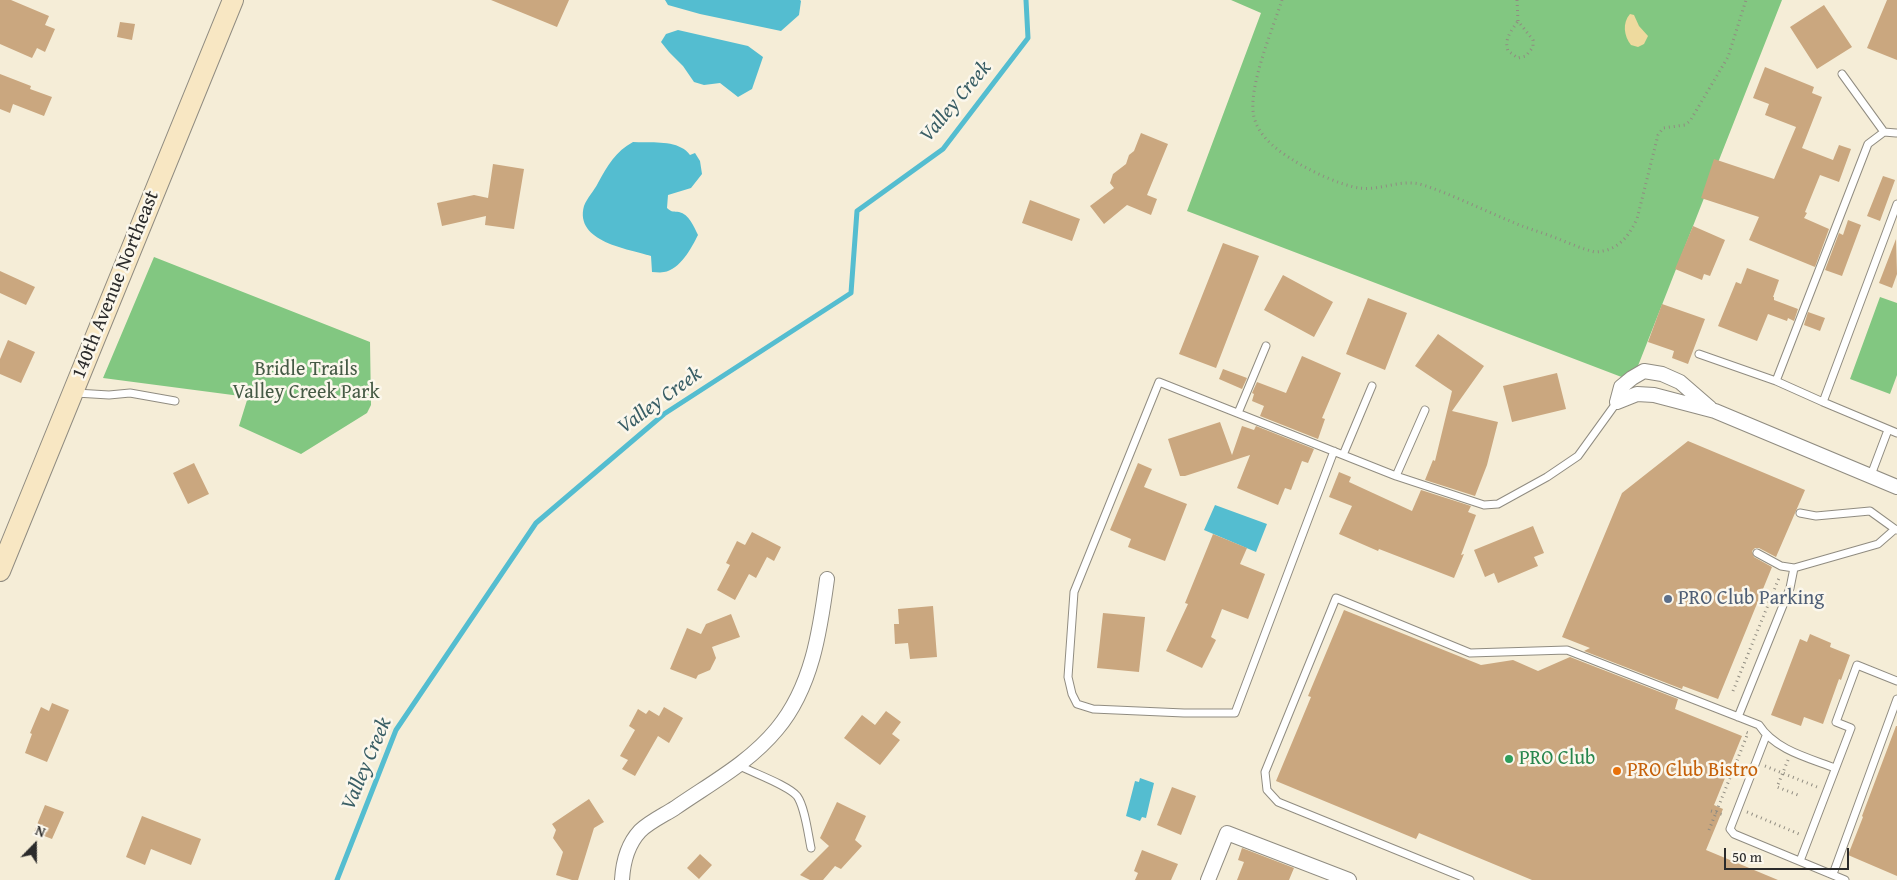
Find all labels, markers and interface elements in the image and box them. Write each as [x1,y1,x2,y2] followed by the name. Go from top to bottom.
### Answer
[915,56,997,148] water label: Valley Creek
[67,187,165,383] street label: 140th Avenue Northeast
[232,358,380,405] park label: Bridle Trails Valley Creek Park
[613,362,707,440] water label: Valley Creek
[1678,587,1824,611] place label: PRO Club Parking
[1662,593,1674,605] marker: PRO Club Parking
[336,714,398,814] water label: Valley Creek
[1519,747,1595,771] place label: PRO Club
[1503,753,1515,765] marker: PRO Club
[1627,759,1758,783] place label: PRO Club Bistro
[1611,765,1623,777] marker: PRO Club Bistro
[10,820,60,870] north arrow
[33,820,49,842] text: N
[1727,838,1852,870] scale bar
[1732,846,1762,867] text: 50 m

